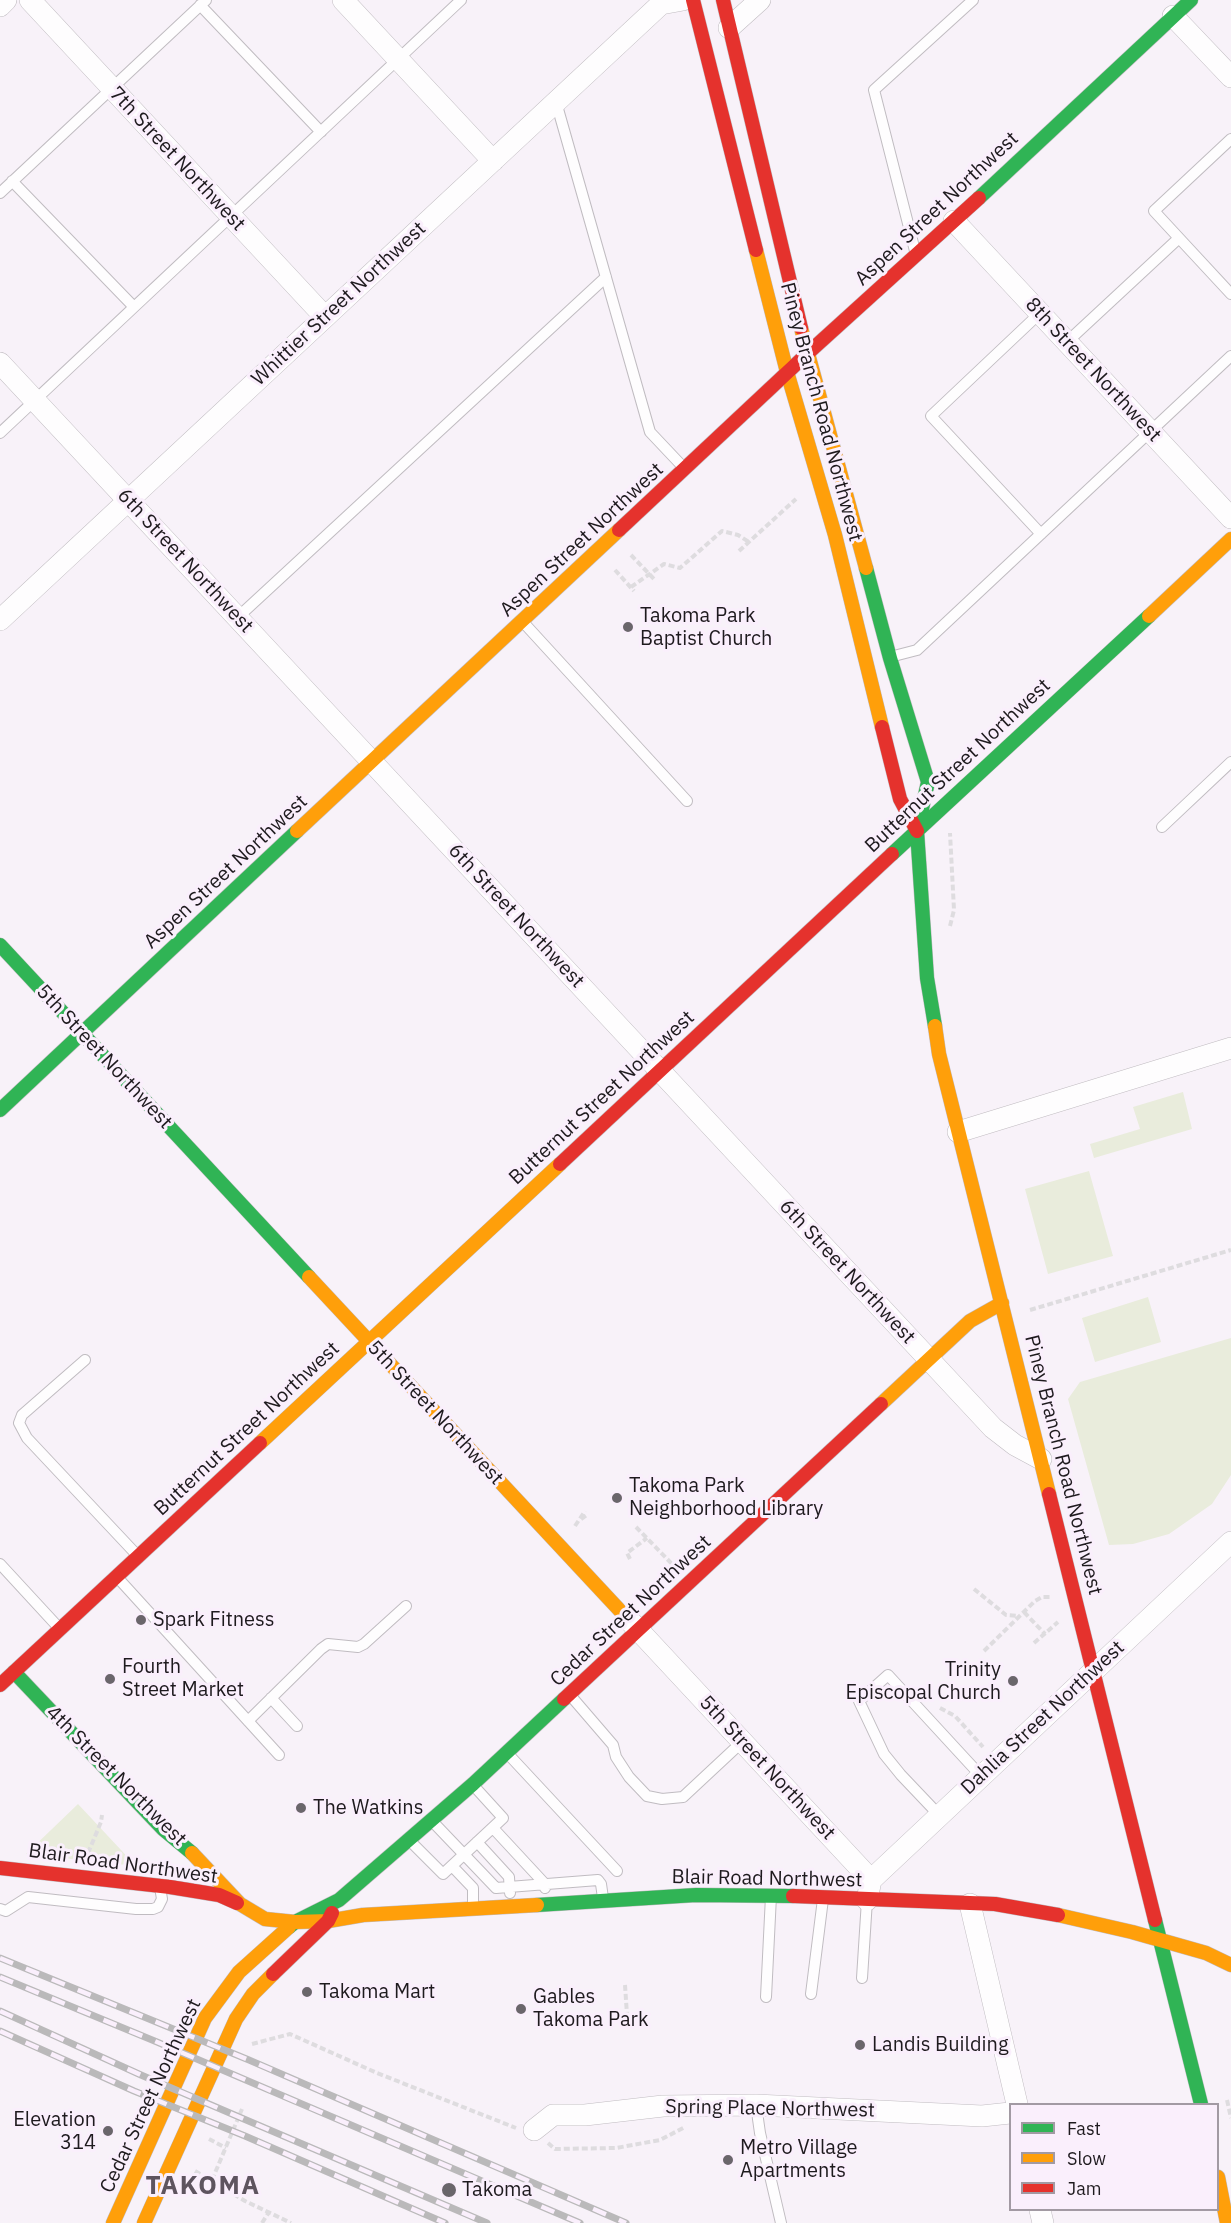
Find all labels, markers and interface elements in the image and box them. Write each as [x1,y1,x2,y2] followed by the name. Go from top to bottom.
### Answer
[104,82,250,236] street label: 7th Street Northwest
[850,127,1024,291] street label: Aspen Street Northwest
[247,217,431,391] street label: Whittier Street Northwest
[775,280,867,544] street label: Piney Branch Road Northwest
[1020,293,1166,447] street label: 8th Street Northwest
[495,458,669,622] street label: Aspen Street Northwest
[112,484,258,638] street label: 6th Street Northwest
[640,604,772,651] place label: Takoma Park Baptist Church
[621,620,635,634] marker: Takoma Park Baptist Church
[860,674,1056,858] street label: Butternut Street Northwest
[139,790,313,954] street label: Aspen Street Northwest
[443,839,589,993] street label: 6th Street Northwest
[31,980,177,1134] street label: 5th Street Northwest
[504,1006,700,1190] street label: Butternut Street Northwest
[774,1195,920,1349] street label: 6th Street Northwest
[1019,1332,1107,1598] street label: Piney Branch Road Northwest
[362,1336,508,1490] street label: 5th Street Northwest
[149,1337,345,1521] street label: Butternut Street Northwest
[629,1474,823,1521] place label: Takoma Park Neighborhood Library
[610,1491,624,1505] marker: Takoma Park Neighborhood Library
[546,1530,716,1692] street label: Cedar Street Northwest
[153,1608,274,1632] place label: Spark Fitness
[134,1613,148,1627] marker: Spark Fitness
[956,1636,1130,1800] street label: Dahlia Street Northwest
[122,1655,244,1702] place label: Fourth Street Market
[846,1658,1001,1705] place label: Trinity Episcopal Church
[103,1672,117,1686] marker: Fourth Street Market
[1006,1674,1020,1688] marker: Trinity Episcopal Church
[694,1691,840,1845] street label: 5th Street Northwest
[41,1701,191,1851] street label: 4th Street Northwest
[313,1796,423,1820] place label: The Watkins
[294,1801,308,1815] marker: The Watkins
[27,1839,219,1889] street label: Blair Road Northwest
[671,1865,863,1893] street label: Blair Road Northwest
[319,1980,435,2004] place label: Takoma Mart
[300,1985,314,1999] marker: Takoma Mart
[533,1985,648,2032] place label: Gables Takoma Park
[95,1995,207,2197] street label: Cedar Street Northwest
[514,2002,528,2016] marker: Gables Takoma Park
[872,2033,1008,2057] place label: Landis Building
[853,2038,867,2052] marker: Landis Building
[665,2095,875,2123] street label: Spring Place Northwest
[1009,2103,1219,2211] legend
[13,2108,96,2155] place label: Elevation 314
[1067,2117,1101,2140] text: Fast
[101,2124,115,2138] marker: Elevation 314
[740,2136,857,2183] place label: Metro Village Apartments
[1067,2147,1106,2170] text: Slow
[721,2153,735,2167] marker: Metro Village Apartments
[145,2170,261,2202] district label: TAKOMA
[1067,2177,1102,2200] text: Jam
[462,2178,532,2202] place label: Takoma
[440,2181,458,2199] marker: Takoma

